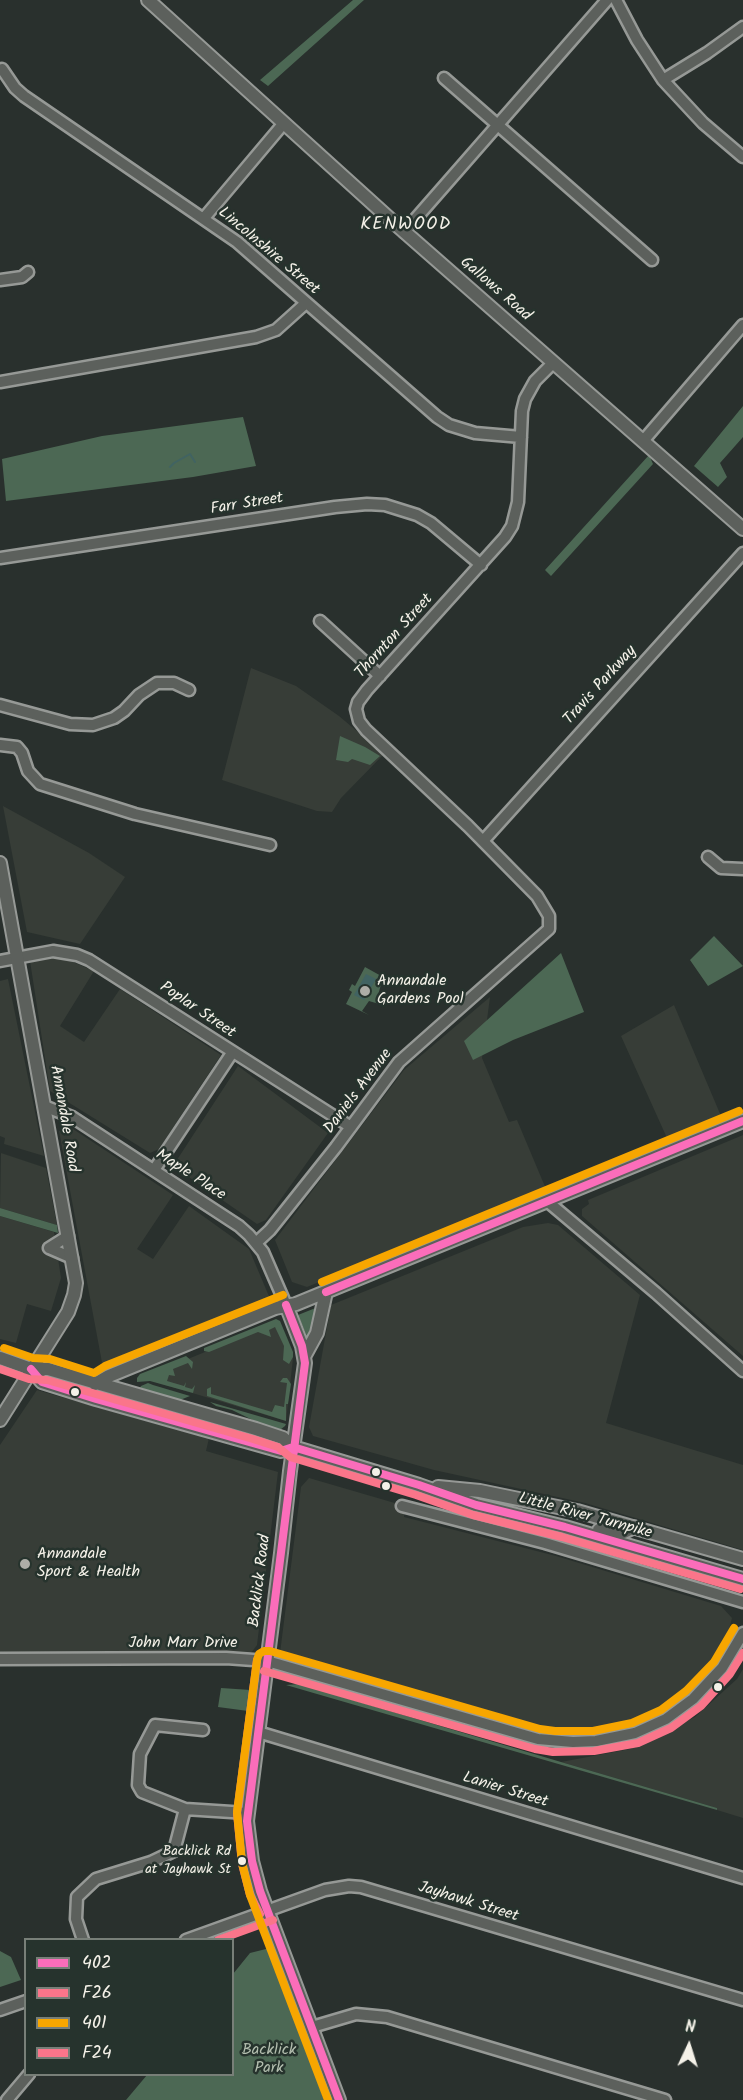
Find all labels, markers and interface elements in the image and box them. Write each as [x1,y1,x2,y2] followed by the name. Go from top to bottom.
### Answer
[213,204,323,300] street label: Lincolnshire Street
[360,215,452,237] district label: KENWOOD
[455,254,535,326] street label: Gallows Road
[209,490,285,520] street label: Farr Street
[352,591,438,683] street label: Thornton Street
[560,642,642,730] street label: Travis Parkway
[377,972,464,1010] place label: Annandale Gardens Pool
[155,979,239,1043] street label: Poplar Street
[358,984,372,998] marker: Annandale Gardens Pool
[321,1046,397,1138] street label: Daniels Avenue
[44,1064,82,1174] street label: Annandale Road
[151,1146,229,1206] street label: Maple Place
[69,1386,81,1398] unlabelled marker
[370,1466,382,1478] unlabelled marker
[380,1480,392,1492] unlabelled marker
[516,1490,654,1544] street label: Little River Turnpike
[246,1534,276,1628] street label: Backlick Road
[37,1545,140,1583] place label: Annandale Sport & Health
[18,1557,32,1571] marker: Annandale Sport & Health
[129,1634,237,1654] street label: John Marr Drive
[712,1681,724,1693] unlabelled marker
[460,1769,550,1813] street label: Lanier Street
[145,1845,231,1877] place label: Backlick Rd at Jayhawk St
[236,1855,248,1867] marker: Backlick Rd at Jayhawk St
[416,1879,520,1927] street label: Jayhawk Street
[24,1938,234,2076] legend
[82,1949,111,1978] text: 402
[82,1979,112,2008] text: F26
[82,2009,107,2038] text: 401
[684,2015,696,2040] text: N
[659,2016,719,2076] north arrow
[82,2039,112,2068] text: F24
[242,2041,296,2079] park label: Backlick Park

